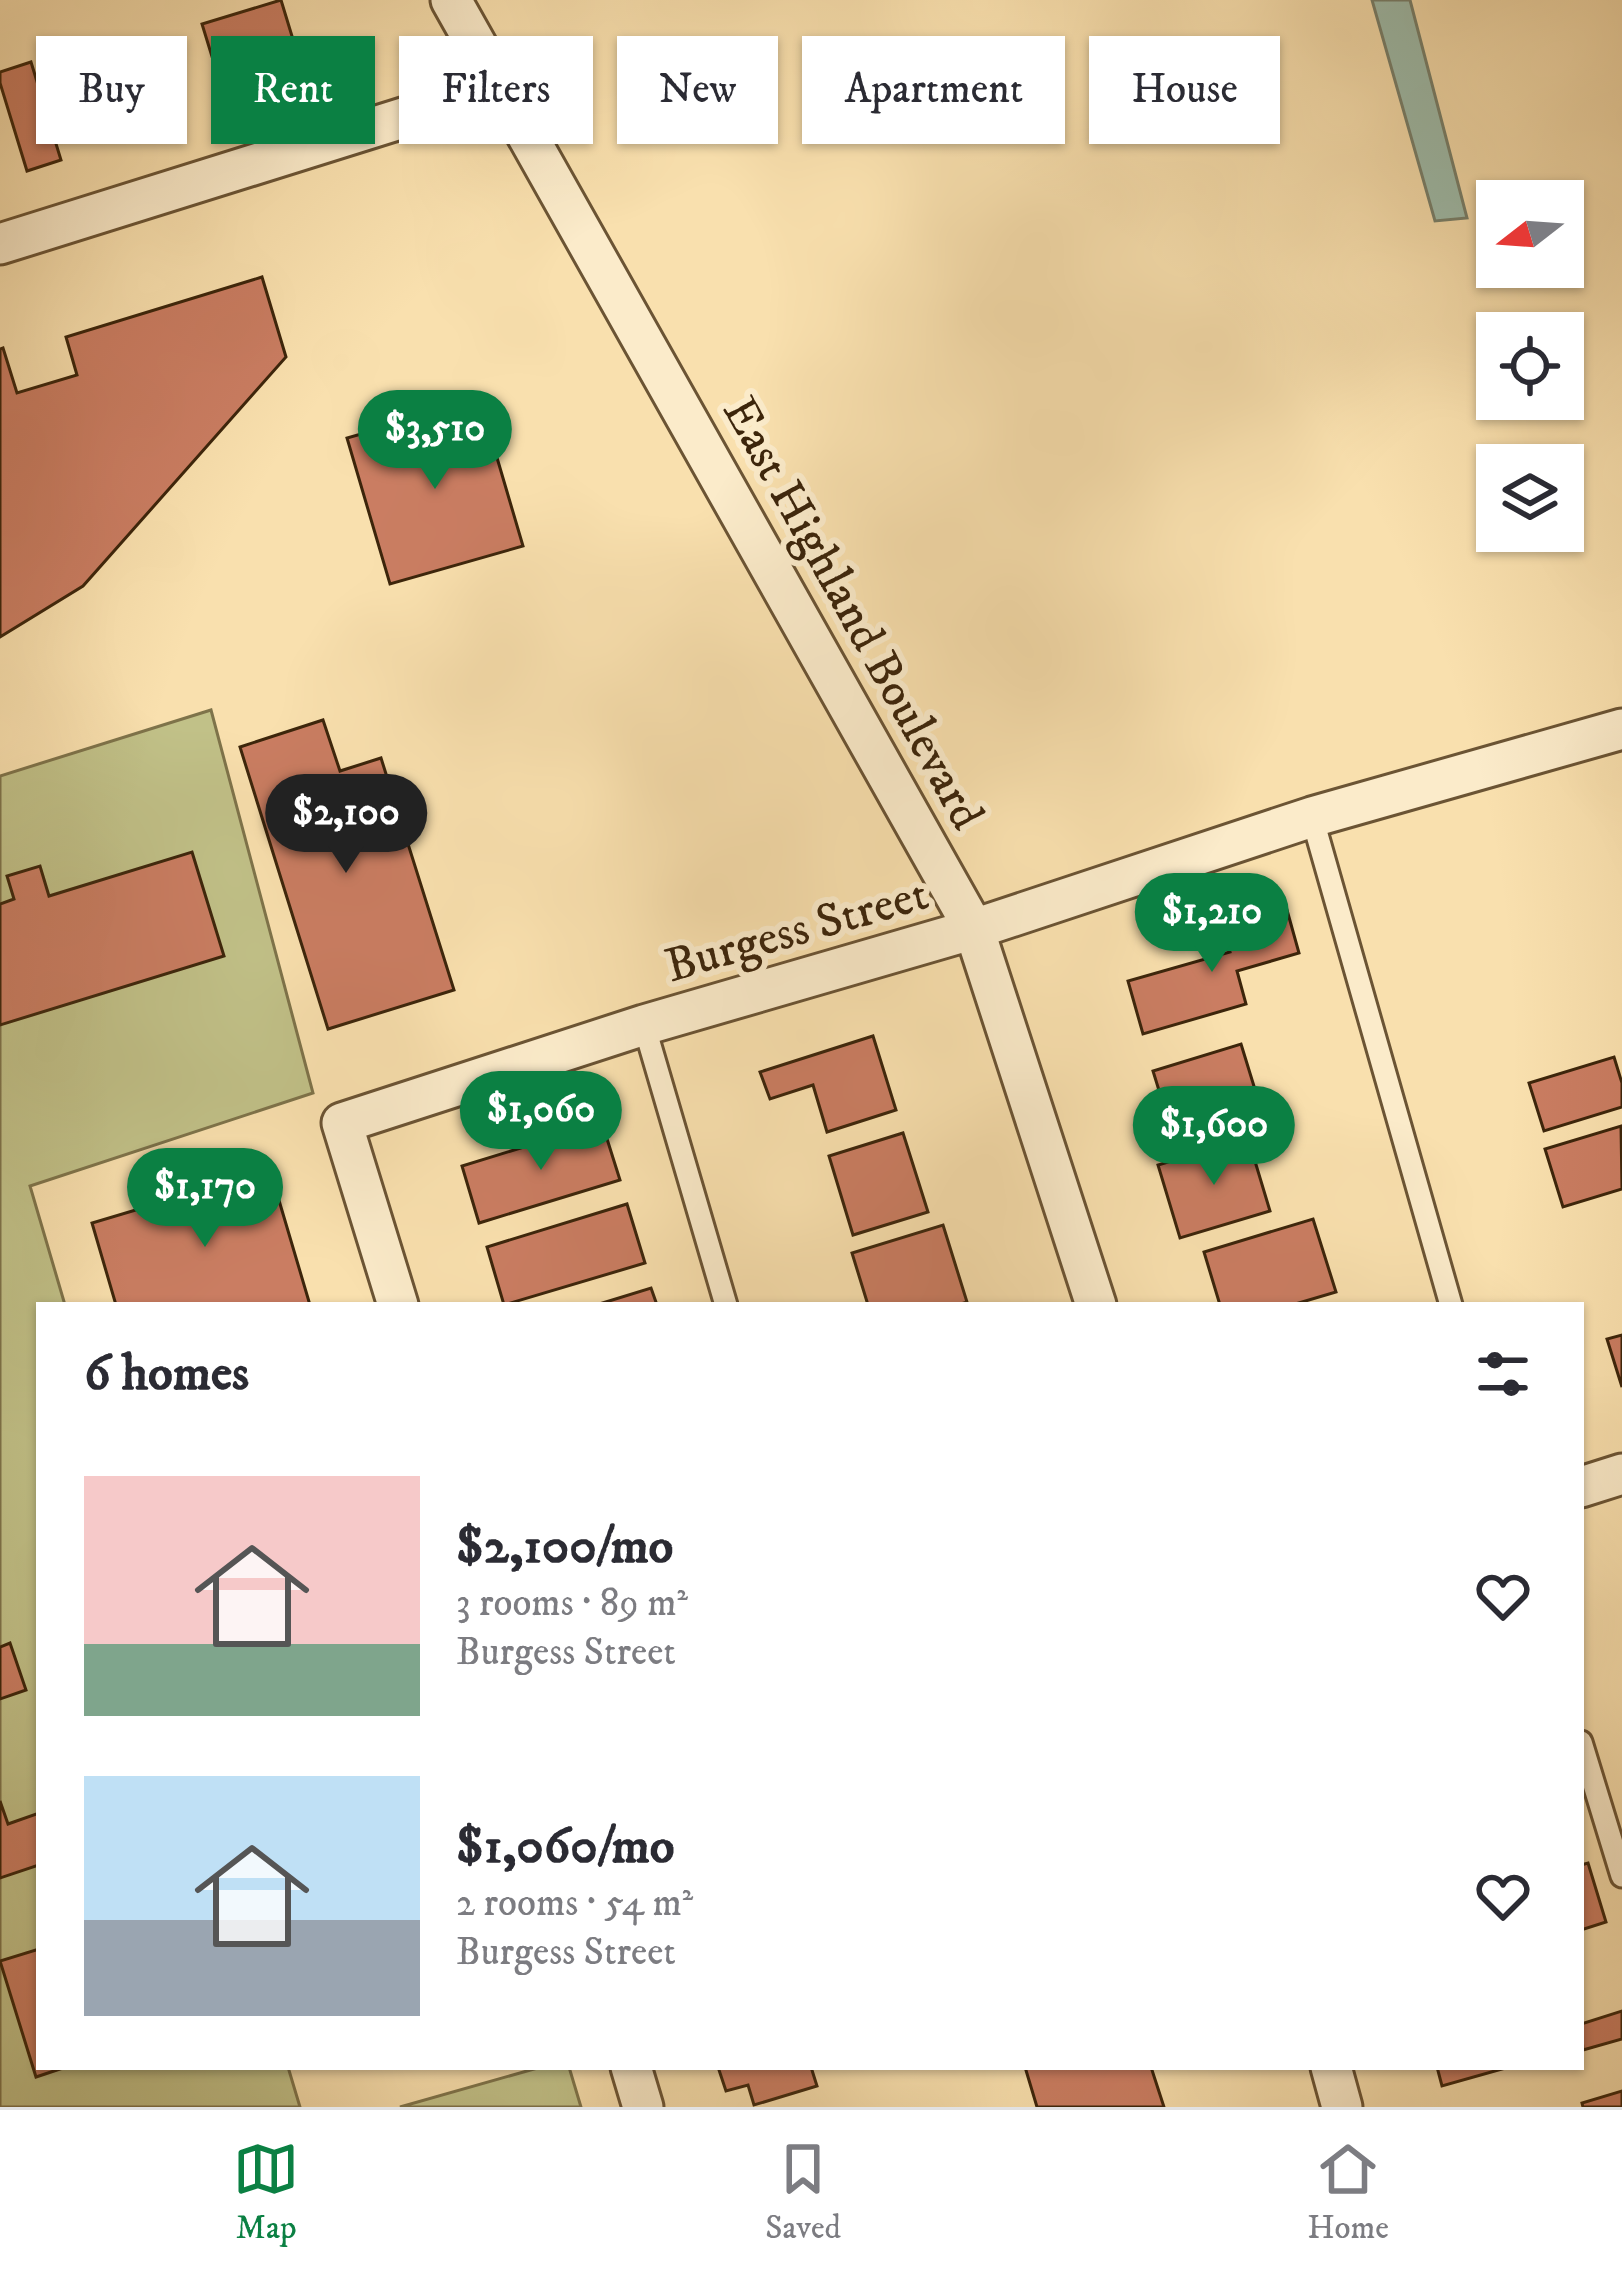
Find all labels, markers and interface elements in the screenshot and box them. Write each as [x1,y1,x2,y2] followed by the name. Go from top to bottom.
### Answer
[36,36,187,144] chip: Buy
[211,36,375,144] chip: Rent
[399,36,593,144] chip: Filters
[617,36,778,144] chip: New
[802,36,1065,144] chip: Apartment
[1089,36,1280,144] chip: House
[1476,180,1584,288] north arrow
[1476,180,1584,552] map controls
[1476,312,1584,420] button: locate
[708,387,996,840] street label: East Highland Boulevard
[337,390,533,492] pin: $3,510
[385,404,485,453] text: $3,510
[1476,444,1584,552] button: layers
[248,774,444,876] pin: $2,100
[292,788,400,837] text: $2,100
[659,865,935,997] street label: Burgess Street
[1114,873,1310,975] pin: $1,210
[1162,887,1262,936] text: $1,210
[443,1071,639,1173] pin: $1,060
[487,1085,595,1134] text: $1,060
[1116,1086,1312,1188] pin: $1,600
[1160,1100,1268,1149] text: $1,600
[107,1148,303,1250] pin: $1,170
[154,1162,256,1211] text: $1,170
[1470,1341,1536,1407] icon: filters
[84,1342,249,1406] text: 6 homes
[456,1515,673,1579] text: $2,100/mo
[180,1524,324,1668] icon: home
[1470,1563,1536,1629] icon: heart
[456,1579,688,1628] text: 3 rooms · 89 m²
[456,1628,676,1677] text: Burgess Street
[456,1815,675,1879] text: $1,060/mo
[180,1824,324,1968] icon: home
[1470,1863,1536,1929] icon: heart
[456,1879,693,1928] text: 2 rooms · 54 m²
[456,1928,676,1977] text: Burgess Street
[233,2136,299,2249] tab: Map
[765,2136,841,2249] tab: Saved
[1307,2136,1389,2249] tab: Home

